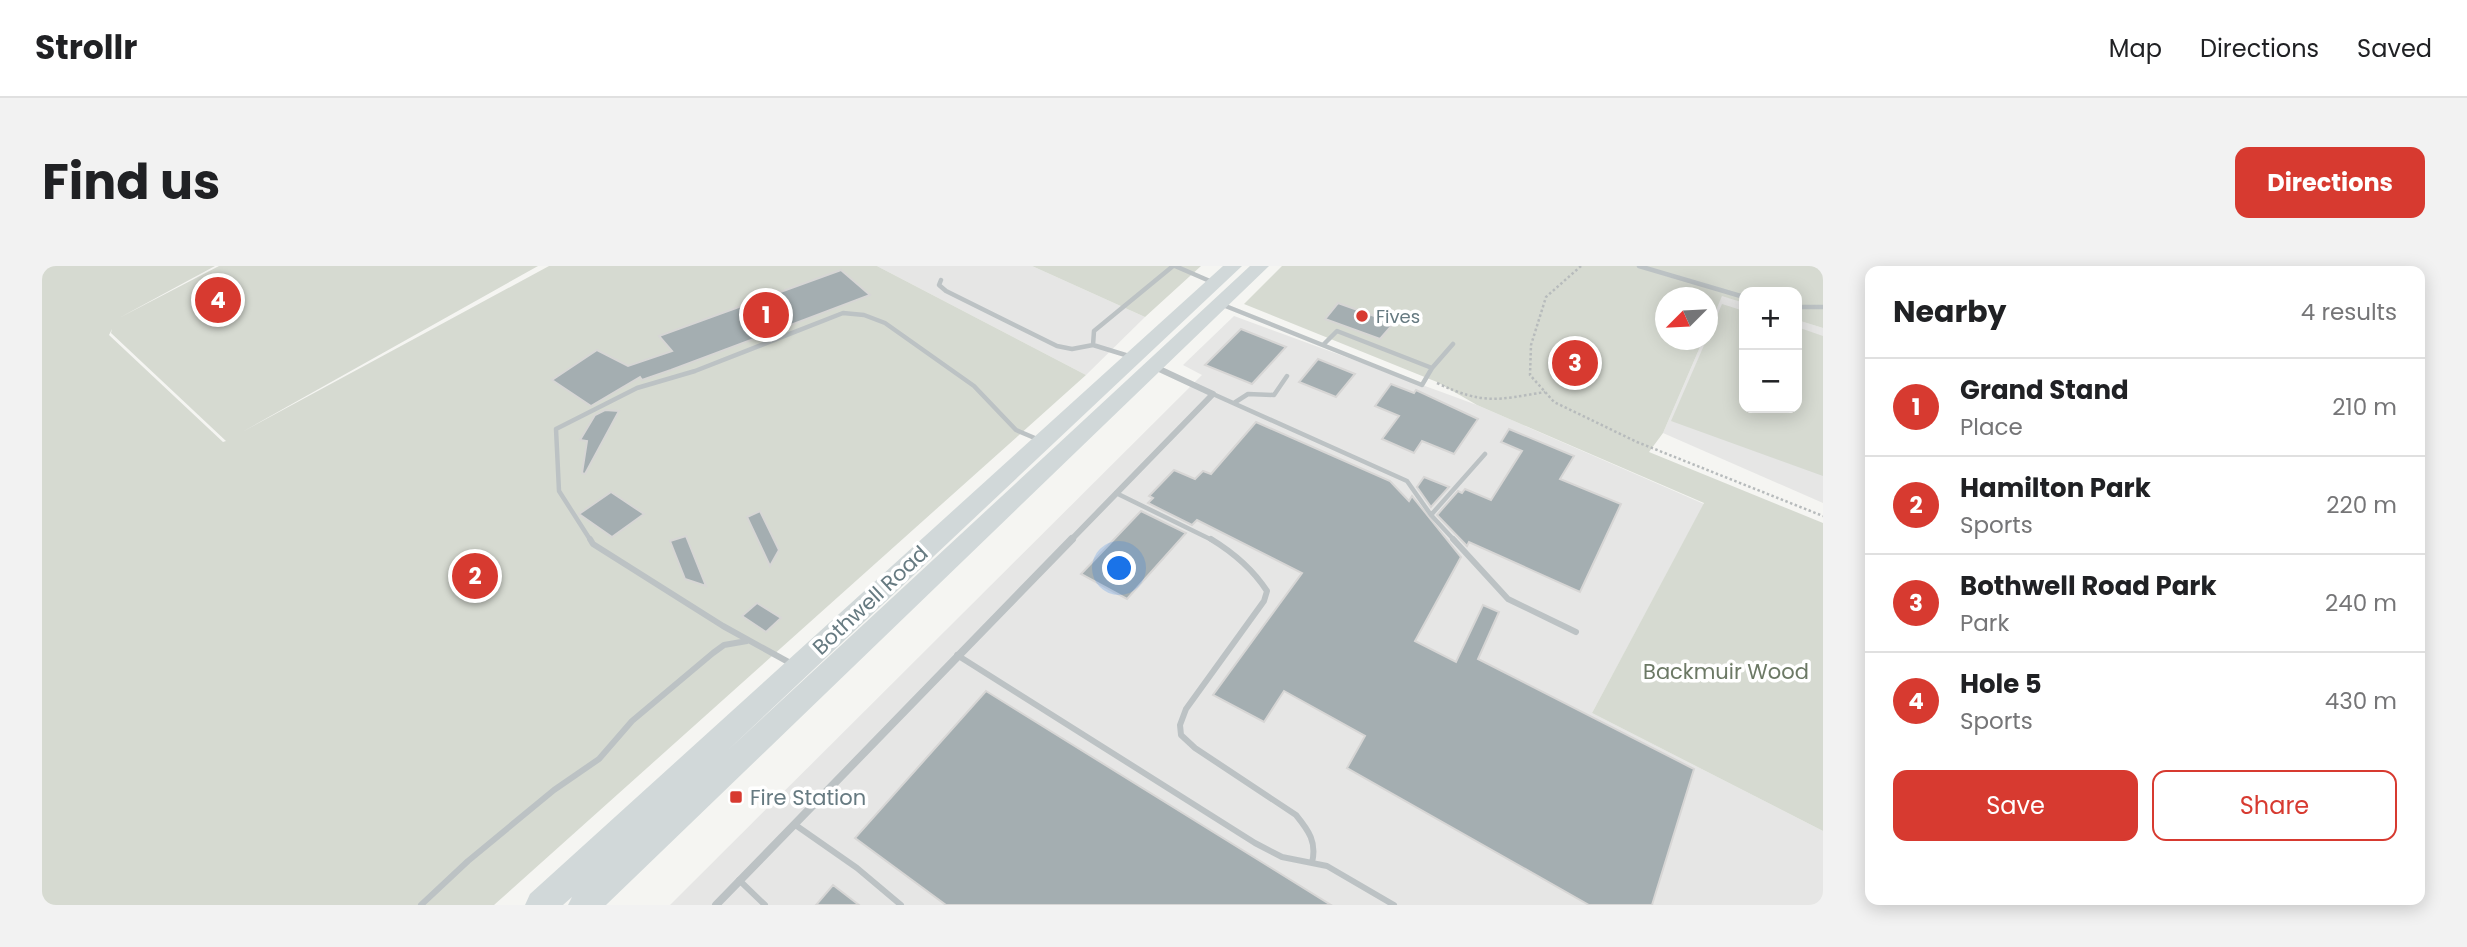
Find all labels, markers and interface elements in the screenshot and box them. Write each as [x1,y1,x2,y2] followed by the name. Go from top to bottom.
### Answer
[35,24,137,71] text: Strollr
[2109,32,2162,65] text: Map
[2200,32,2319,65] text: Directions
[2357,32,2432,65] text: Saved
[2235,147,2425,218] button: Directions
[42,148,220,216] text: Find us
[195,274,241,326] pin: 4
[1655,287,1718,350] north arrow
[1739,287,1802,413] map controls
[1739,287,1802,350] button: +
[743,289,789,341] pin: 1
[1893,290,2007,333] text: Nearby
[2301,296,2397,328] text: 4 results
[1376,304,1420,329] place label: Fives
[1354,308,1370,324] marker: Fives
[1552,337,1598,389] pin: 3
[1739,350,1802,413] button: −
[1960,372,2129,408] text: Grand Stand
[1912,391,1920,423] text: 1
[2332,391,2397,423] text: 210 m
[1960,411,2023,443] text: Place
[1960,470,2151,506] text: Hamilton Park
[1909,489,1923,521] text: 2
[2326,489,2397,521] text: 220 m
[1960,509,2033,541] text: Sports
[806,539,934,661] street label: Bothwell Road
[452,550,498,602] pin: 2
[1102,551,1136,585] your location
[1960,568,2217,604] text: Bothwell Road Park
[1909,587,1923,619] text: 3
[2325,587,2397,619] text: 240 m
[1960,607,2009,639] text: Park
[1643,657,1809,686] park label: Backmuir Wood
[1960,666,2042,702] text: Hole 5
[1908,685,1924,717] text: 4
[2325,685,2397,717] text: 430 m
[1960,705,2033,737] text: Sports
[1893,770,2138,841] button: Save
[2152,770,2397,841] button: Share
[750,783,866,812] place label: Fire Station
[728,789,744,805] marker: Fire Station

